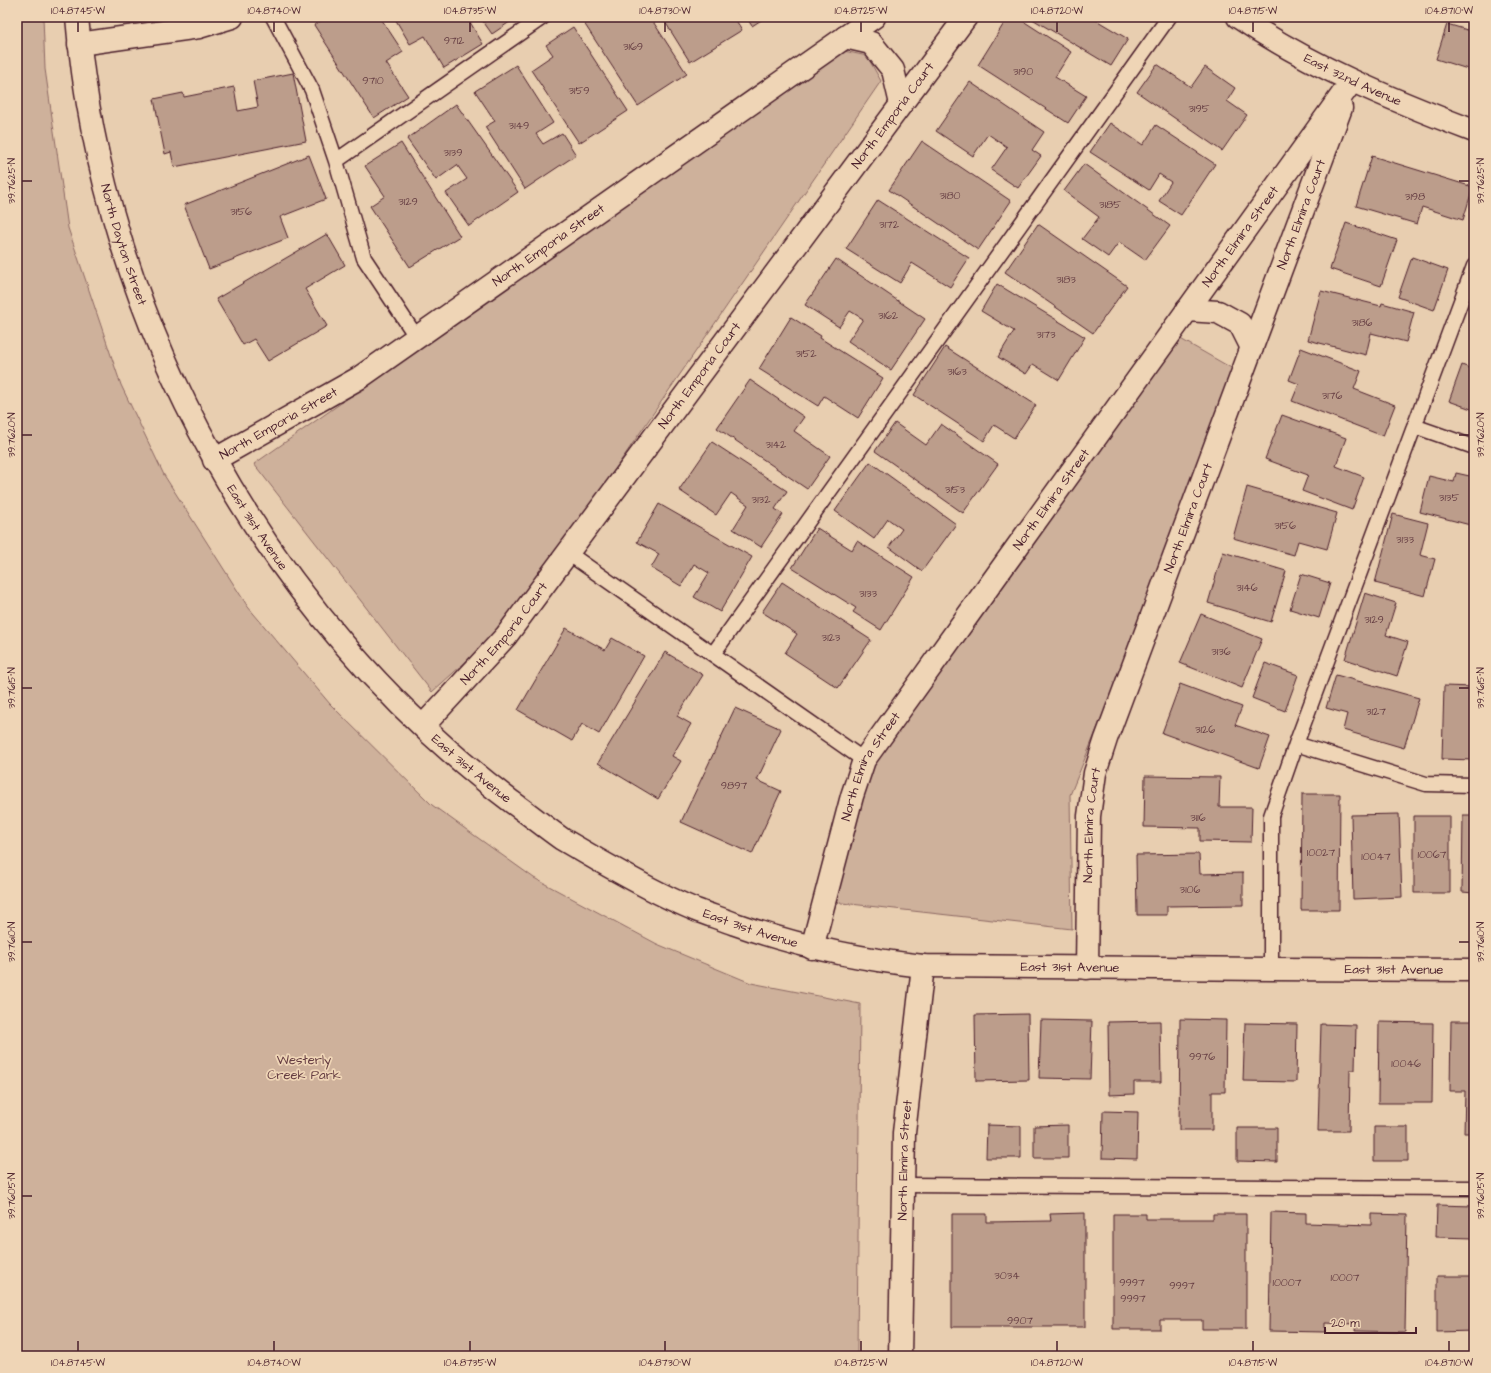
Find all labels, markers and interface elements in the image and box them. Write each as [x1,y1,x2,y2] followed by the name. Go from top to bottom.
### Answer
[51,4,106,18] text: 104.8745°W
[247,4,301,18] text: 104.8740°W
[444,4,497,18] text: 104.8735°W
[639,4,691,18] text: 104.8730°W
[835,4,888,18] text: 104.8725°W
[1031,4,1084,18] text: 104.8720°W
[1229,4,1278,18] text: 104.8715°W
[1425,4,1473,18] text: 104.8710°W
[444,33,465,48] house number: 9712
[623,39,643,54] house number: 3169
[1301,49,1404,110] street label: East 32nd Avenue
[847,58,939,172] street label: North Emporia Court
[1013,64,1033,79] house number: 3190
[362,73,384,88] house number: 9710
[568,83,590,98] house number: 3159
[1188,101,1210,116] house number: 3195
[509,118,529,133] house number: 3149
[444,145,462,160] house number: 3139
[1273,156,1330,272] street label: North Elmira Court
[5,158,19,204] text: 39.7625°N
[1474,158,1488,204] text: 39.7625°N
[96,182,151,309] street label: North Dayton Street
[1198,182,1283,291] street label: North Elmira Street
[939,188,961,203] house number: 3180
[1405,189,1425,204] house number: 3198
[398,194,418,209] house number: 3129
[1099,197,1121,212] house number: 3185
[489,199,609,291] street label: North Emporia Street
[230,204,252,219] house number: 3156
[879,217,900,232] house number: 3172
[1056,272,1076,287] house number: 3183
[878,308,899,323] house number: 3162
[1351,315,1373,330] house number: 3186
[654,318,746,432] street label: North Emporia Court
[1036,327,1056,342] house number: 3173
[795,346,817,361] house number: 3152
[947,364,967,379] house number: 3163
[216,383,341,464] street label: North Emporia Street
[1322,388,1342,403] house number: 3176
[5,412,19,458] text: 39.7620°N
[1474,412,1488,458] text: 39.7620°N
[766,437,787,452] house number: 3142
[1009,445,1094,554] street label: North Elmira Street
[1160,460,1217,576] street label: North Elmira Court
[223,481,292,574] street label: East 31st Avenue
[945,482,966,497] house number: 3153
[1439,490,1459,505] house number: 3135
[752,492,771,507] house number: 3132
[1274,518,1296,533] house number: 3156
[1396,532,1414,547] house number: 3133
[456,578,552,689] street label: North Emporia Court
[1236,580,1258,595] house number: 3146
[859,586,877,601] house number: 3133
[1364,612,1384,627] house number: 3129
[822,630,841,645] house number: 3123
[1211,644,1231,659] house number: 3136
[5,667,19,709] text: 39.7615°N
[1474,667,1488,709] text: 39.7615°N
[1366,704,1386,719] house number: 3127
[837,708,905,823] street label: North Elmira Street
[1195,722,1215,737] house number: 3126
[427,730,515,807] street label: East 31st Avenue
[1079,764,1106,883] street label: North Elmira Court
[721,778,747,793] house number: 9897
[1190,810,1206,825] house number: 3116
[1307,845,1335,860] house number: 10027
[1418,847,1447,862] house number: 10067
[1361,849,1391,864] house number: 10047
[1180,882,1201,897] house number: 3106
[701,904,800,952] street label: East 31st Avenue
[5,922,19,962] text: 39.7610°N
[1474,922,1488,962] text: 39.7610°N
[1020,958,1119,977] street label: East 31st Avenue
[1344,960,1443,979] street label: East 31st Avenue
[1189,1049,1215,1064] house number: 9976
[267,1051,341,1084] park label: Westerly Creek Park
[1391,1056,1421,1071] house number: 10046
[893,1098,917,1220] street label: North Elmira Street
[5,1173,19,1219] text: 39.7605°N
[1474,1173,1488,1219] text: 39.7605°N
[994,1268,1020,1283] house number: 3034
[1331,1270,1360,1285] house number: 10007
[1119,1275,1145,1290] house number: 9997
[1273,1275,1302,1290] house number: 10007
[1169,1278,1195,1293] house number: 9997
[1120,1291,1146,1306] house number: 9997
[1325,1309,1416,1335] scale bar
[1007,1313,1033,1328] house number: 9907
[1331,1315,1360,1332] text: 20 m
[51,1356,106,1370] text: 104.8745°W
[247,1356,301,1370] text: 104.8740°W
[444,1356,497,1370] text: 104.8735°W
[639,1356,691,1370] text: 104.8730°W
[835,1356,888,1370] text: 104.8725°W
[1031,1356,1084,1370] text: 104.8720°W
[1229,1356,1278,1370] text: 104.8715°W
[1425,1356,1473,1370] text: 104.8710°W

